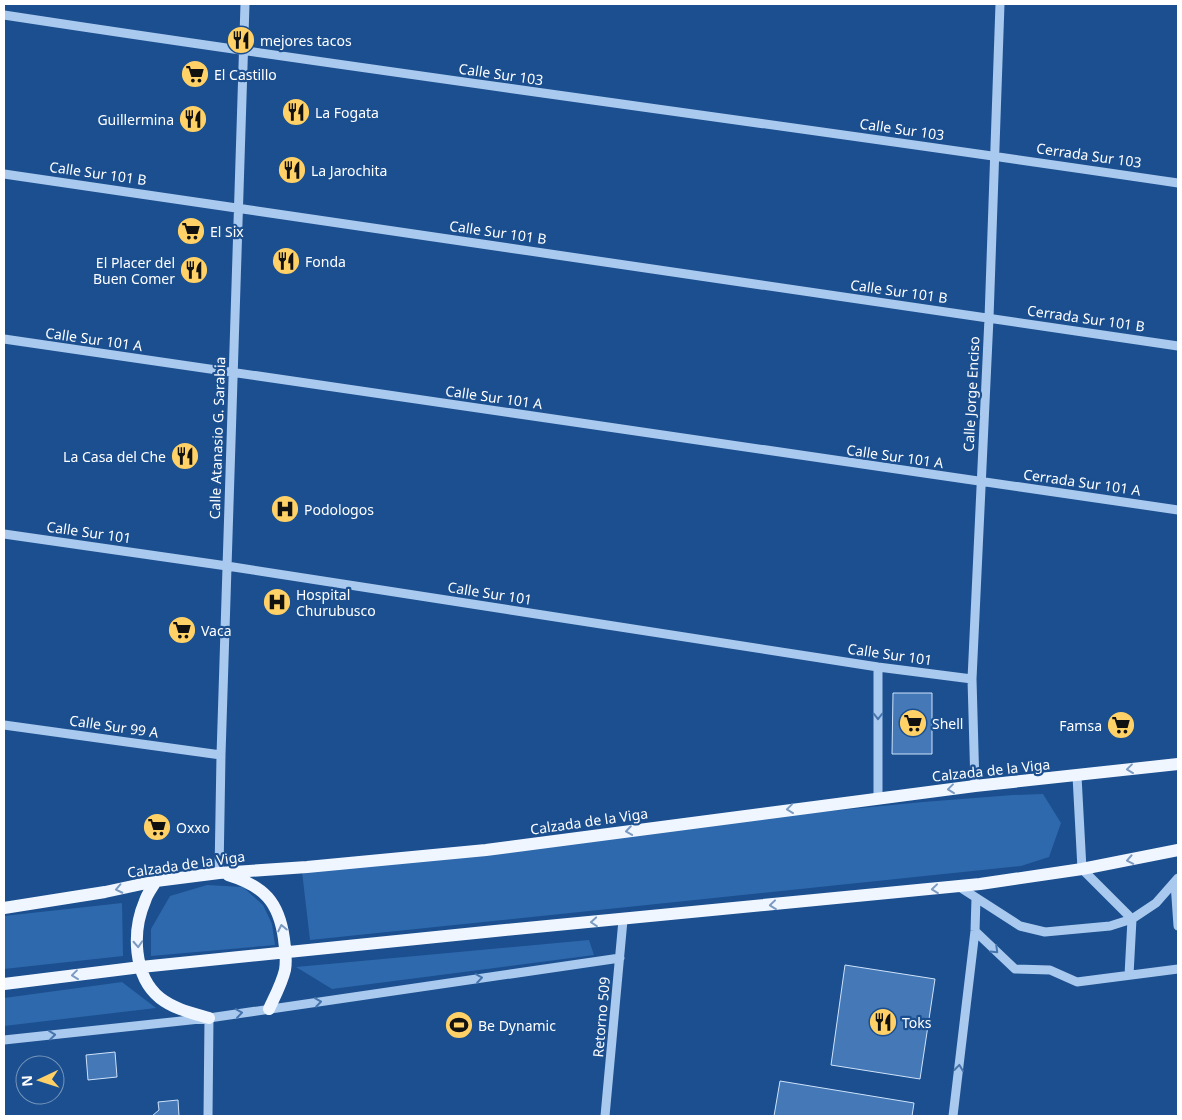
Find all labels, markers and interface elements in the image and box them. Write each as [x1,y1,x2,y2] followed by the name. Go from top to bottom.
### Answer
[226,25,256,55] restaurant icon: mejores tacos
[260,31,352,50] place label: mejores tacos
[180,59,210,89] supermarket icon: El Castillo
[457,59,545,89] street label: Calle Sur 103
[214,65,277,84] place label: El Castillo
[281,97,311,127] restaurant icon: La Fogata
[315,103,379,122] place label: La Fogata
[178,104,208,134] restaurant icon: Guillermina
[97,110,174,129] place label: Guillermina
[858,114,946,144] street label: Calle Sur 103
[1035,138,1143,172] street label: Cerrada Sur 103
[277,155,307,185] restaurant icon: La Jarochita
[48,157,148,189] street label: Calle Sur 101 B
[311,161,387,180] place label: La Jarochita
[176,216,206,246] supermarket icon: El Six
[448,216,548,248] street label: Calle Sur 101 B
[210,222,244,241] place label: El Six
[271,246,301,276] restaurant icon: Fonda
[305,252,346,271] place label: Fonda
[93,253,175,288] place label: El Placer del Buen Comer
[179,255,209,285] restaurant icon: El Placer del Buen Comer
[849,275,949,307] street label: Calle Sur 101 B
[1026,300,1146,336] street label: Cerrada Sur 101 B
[44,323,144,355] street label: Calle Sur 101 A
[958,336,984,452] street label: Calle Jorge Enciso
[205,356,229,520] street label: Calle Atanasio G. Sarabia
[444,381,544,413] street label: Calle Sur 101 A
[845,440,945,472] street label: Calle Sur 101 A
[170,441,200,471] restaurant icon: La Casa del Che
[63,447,166,466] place label: La Casa del Che
[1022,464,1142,500] street label: Cerrada Sur 101 A
[270,494,300,524] hospital icon: Podologos
[304,500,374,519] place label: Podologos
[45,517,133,547] street label: Calle Sur 101
[446,577,534,609] street label: Calle Sur 101
[296,585,376,620] place label: Hospital Churubusco
[262,587,292,617] hospital icon: Hospital Churubusco
[167,615,197,645] supermarket icon: Vaca
[201,621,232,640] place label: Vaca
[846,639,934,669] street label: Calle Sur 101
[898,708,928,738] supermarket icon: Shell
[68,710,160,742] street label: Calle Sur 99 A
[1106,710,1136,740] supermarket icon: Famsa
[873,712,883,720] one-way arrow
[932,714,963,733] place label: Shell
[1059,716,1102,735] place label: Famsa
[931,754,1051,786] street label: Calzada de la Viga
[1126,763,1134,774] one-way arrow
[947,783,955,794] one-way arrow
[529,803,649,839] street label: Calzada de la Viga
[785,804,794,814] one-way arrow
[142,812,172,842] supermarket icon: Oxxo
[176,818,210,837] place label: Oxxo
[624,825,633,835] one-way arrow
[126,846,246,882] street label: Calzada de la Viga
[1126,854,1135,864] one-way arrow
[115,883,124,894] one-way arrow
[931,883,939,894] one-way arrow
[769,899,777,910] one-way arrow
[590,916,598,927] one-way arrow
[277,924,288,933] one-way arrow
[132,940,143,948] one-way arrow
[990,944,999,953] one-way arrow
[71,969,79,980] one-way arrow
[474,974,483,984] one-way arrow
[588,976,614,1058] street label: Retorno 509
[314,997,322,1008] one-way arrow
[868,1007,898,1037] restaurant icon: Toks
[235,1009,243,1019] one-way arrow
[444,1010,474,1040] sports icon: Be Dynamic
[902,1013,932,1032] place label: Toks
[478,1016,556,1035] place label: Be Dynamic
[49,1030,57,1041] one-way arrow
[15,1055,65,1105] north arrow
[953,1064,964,1072] one-way arrow
[17,1075,36,1087] text: N

